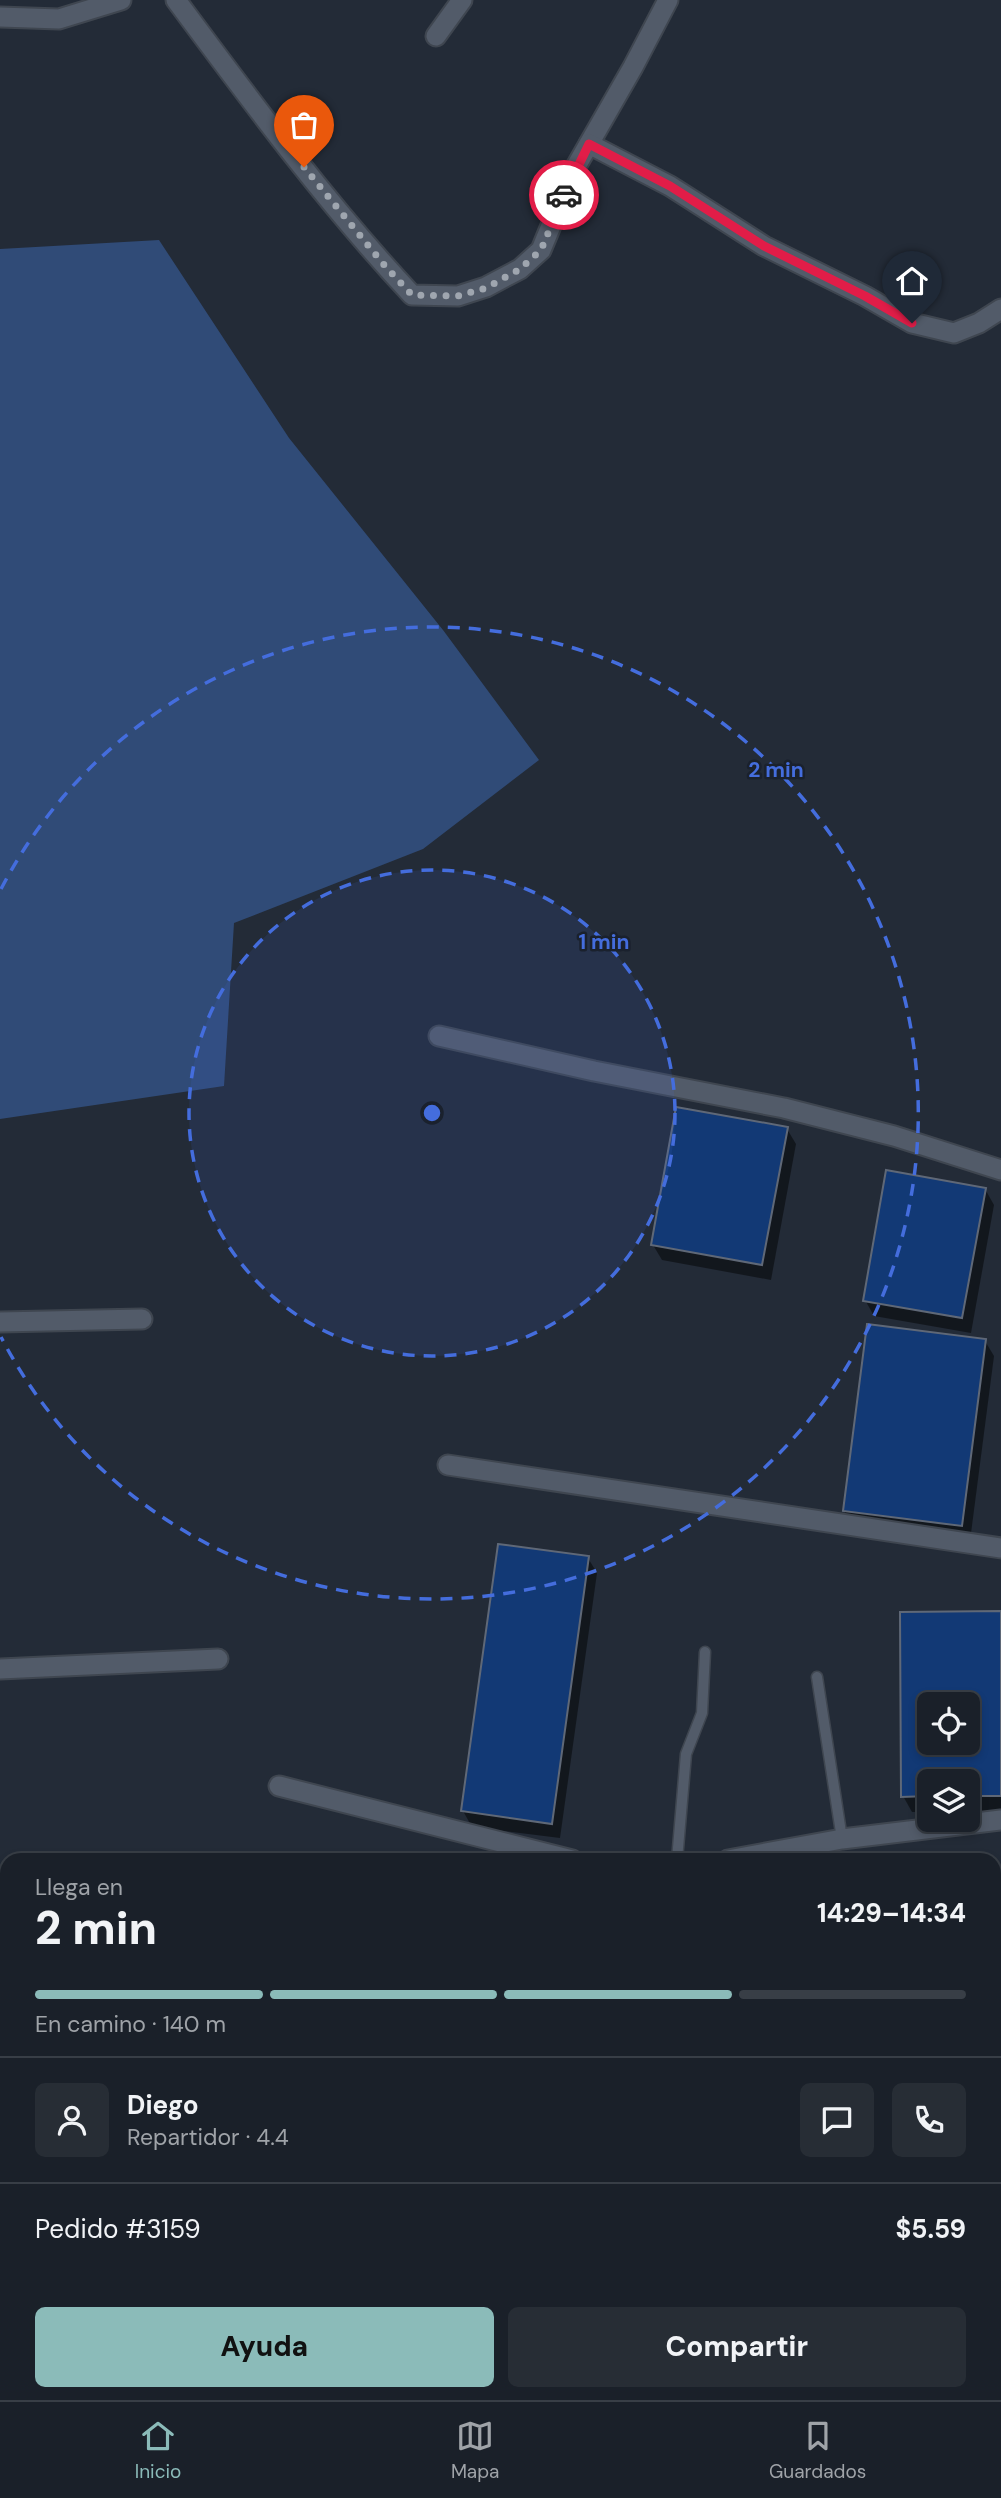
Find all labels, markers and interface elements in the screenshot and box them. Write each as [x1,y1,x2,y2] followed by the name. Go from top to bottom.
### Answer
[274,95,334,167] pin
[285,106,323,144] icon: bag
[529,160,599,230] courier
[545,176,583,214] icon: car
[882,251,942,323] pin
[893,262,931,300] icon: home
[748,756,804,784] text: 2 min
[578,928,630,956] text: 1 min
[420,1101,444,1125] centre of rings
[917,1692,980,1832] map controls
[917,1692,980,1755] button: locate
[917,1769,980,1832] button: layers
[35,1872,123,1902] text: Llega en
[817,1896,966,1930] text: 14:29–14:34
[35,1898,157,1958] text: 2 min
[35,2009,226,2039] text: En camino · 140 m
[35,2083,109,2157] button: person
[800,2083,874,2157] button: chat
[892,2083,966,2157] button: phone
[127,2088,199,2122] text: Diego
[127,2122,289,2152] text: Repartidor · 4.4
[35,2212,201,2246] text: Pedido #3159
[896,2212,966,2246] text: $5.59
[35,2307,494,2387] button: Ayuda
[508,2307,966,2387] button: Compartir
[135,2417,181,2484] tab: Inicio
[451,2417,499,2484] tab: Mapa
[769,2417,866,2484] tab: Guardados

